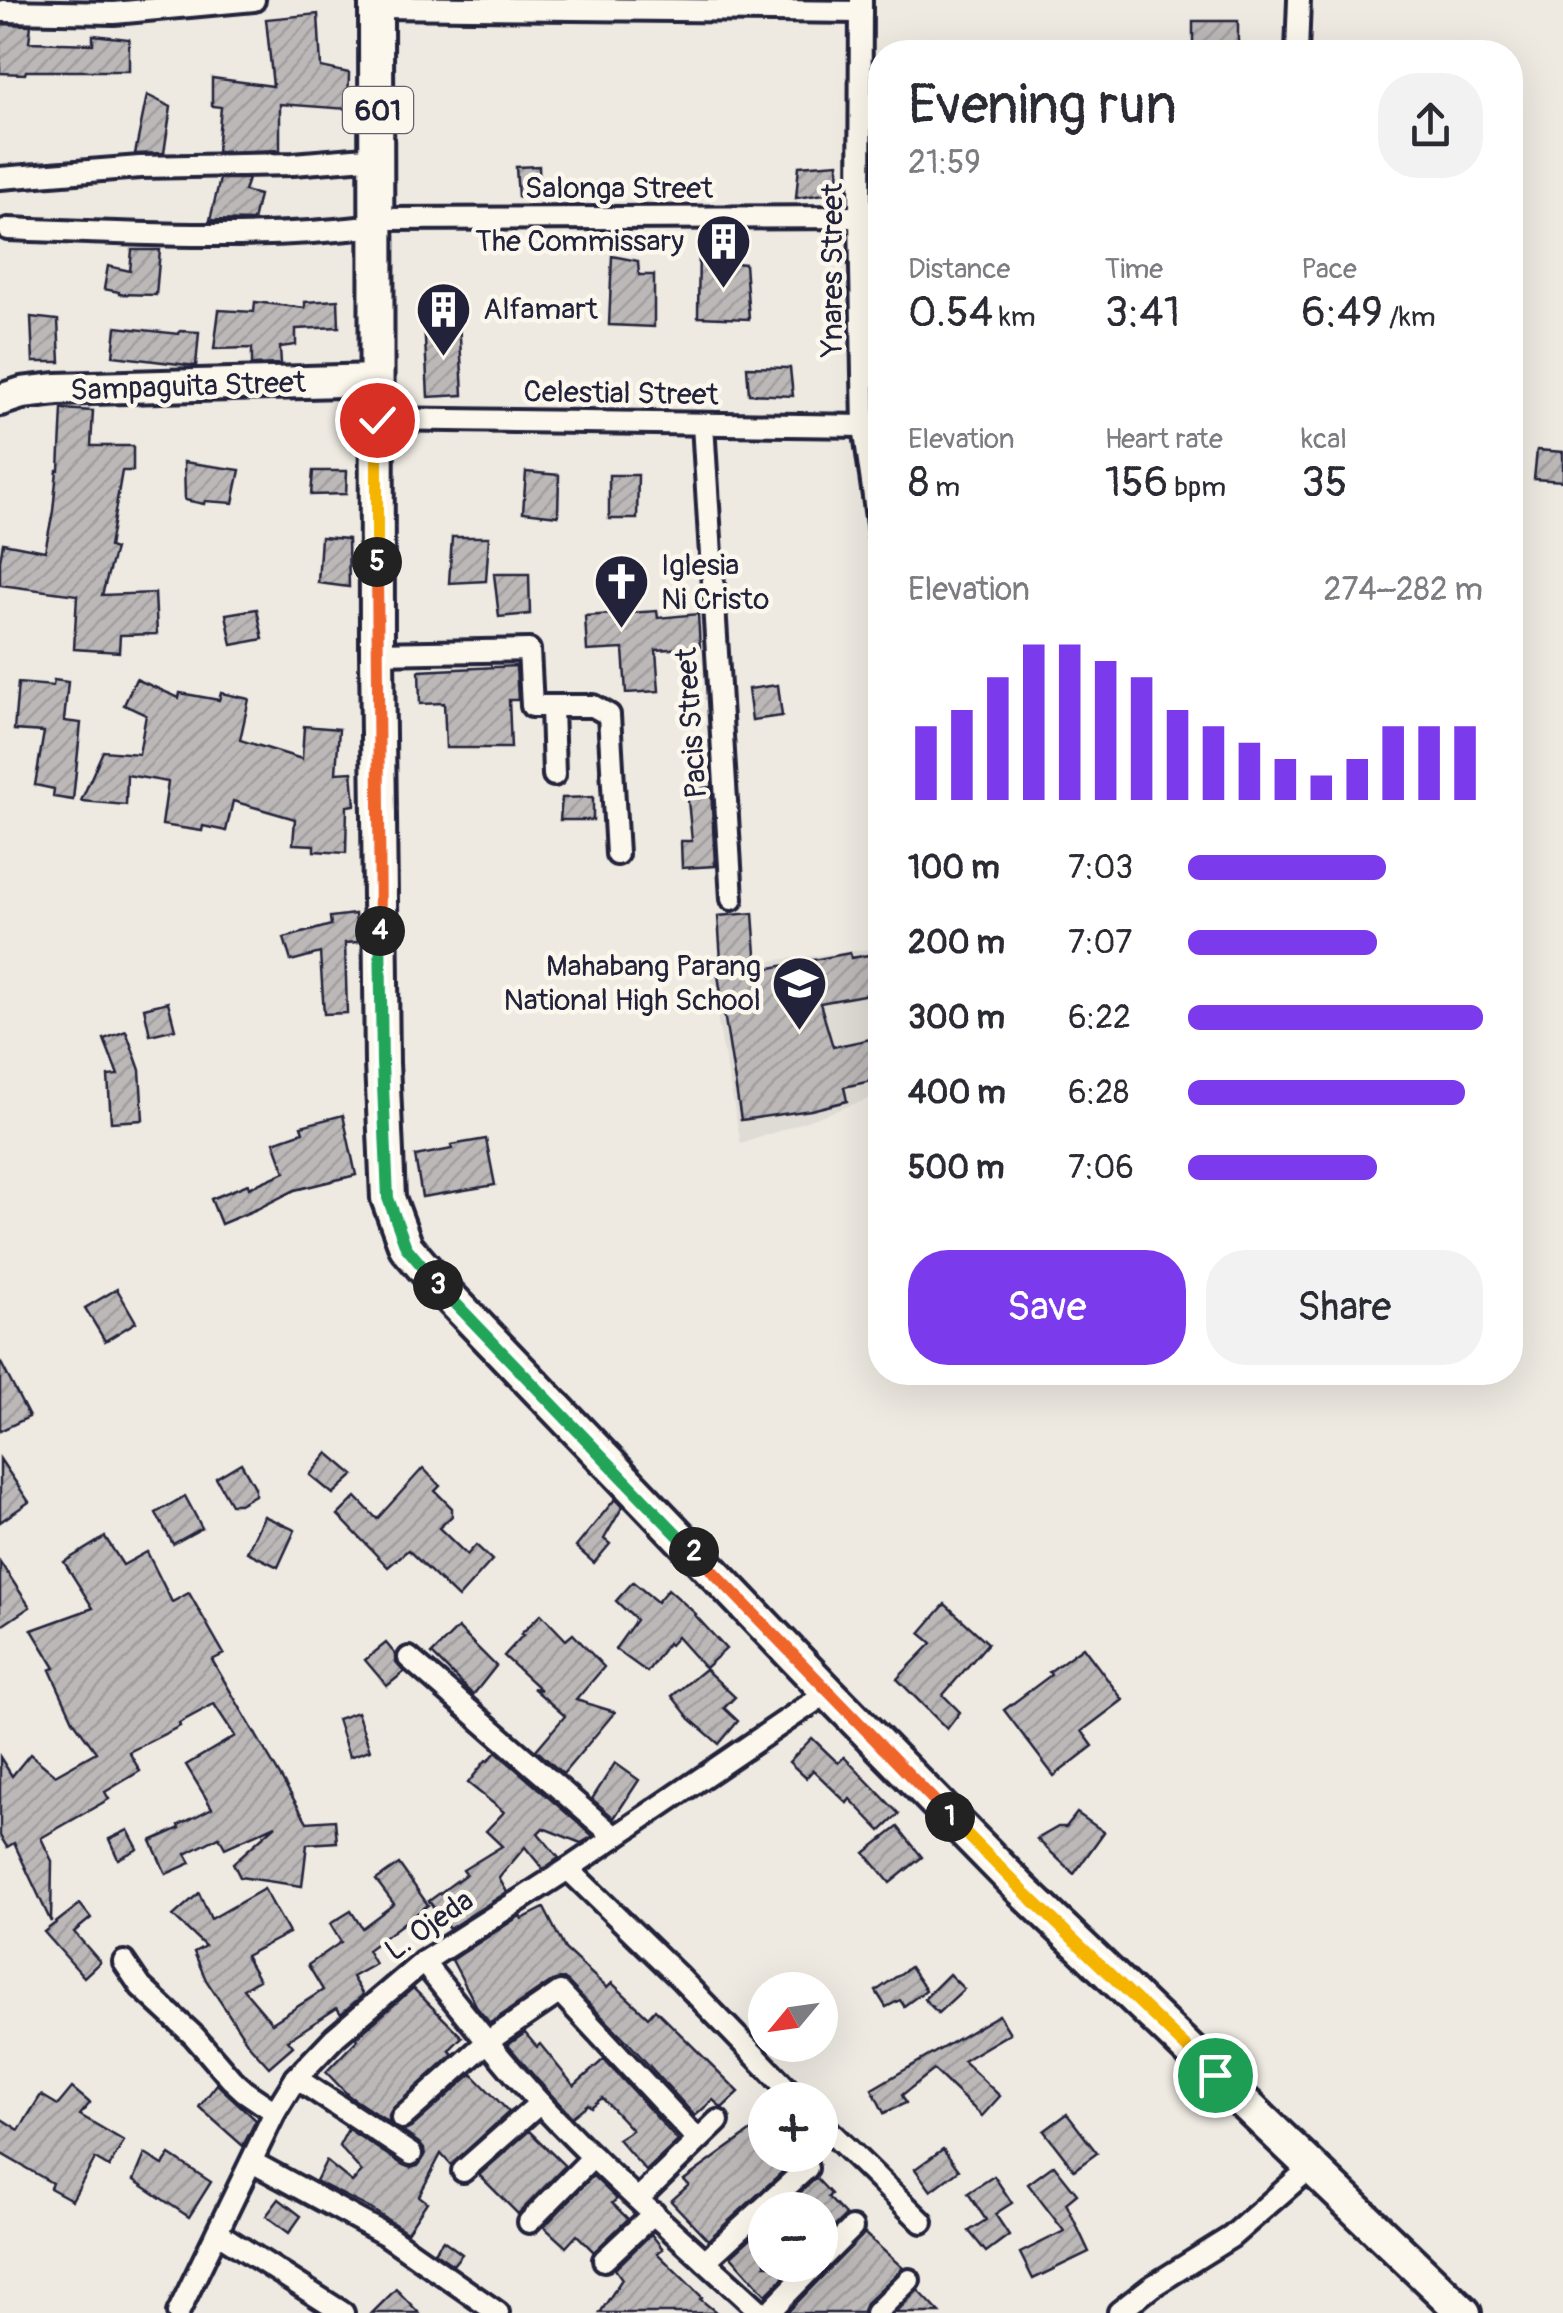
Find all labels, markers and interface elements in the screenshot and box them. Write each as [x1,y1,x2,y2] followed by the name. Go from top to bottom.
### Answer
[908,71,1177,140] text: Evening run
[1378,73,1483,178] button: share
[343,87,413,133] road number: 601
[908,143,981,183] text: 21:59
[525,170,714,207] street label: Salonga Street
[814,182,851,358] street label: Ynares Street
[693,211,753,290] building icon: The Commissary
[475,223,684,260] place label: The Commissary
[908,252,1010,287] text: Distance
[1105,252,1163,287] text: Time
[1301,252,1357,287] text: Pace
[414,279,474,358] building icon: Alfamart
[908,287,993,339] text: 0.54
[1105,287,1180,339] text: 3:41
[1301,287,1383,339] text: 6:49
[483,291,599,328] place label: Alfamart
[993,300,1036,335] text: km
[1383,300,1436,335] text: /km
[70,364,307,409] street label: Sampaguita Street
[523,373,720,414] street label: Celestial Street
[335,378,420,463] pin
[350,393,405,448] icon: check
[908,422,1015,457] text: Elevation
[1105,422,1223,457] text: Heart rate
[1301,422,1347,457] text: kcal
[908,457,929,509] text: 8
[1105,457,1168,509] text: 156
[1301,457,1348,509] text: 35
[929,470,960,505] text: m
[1168,470,1226,505] text: bpm
[352,537,402,587] pin: 5
[369,544,385,579] text: 5
[661,547,769,618] place label: Iglesia Ni Cristo
[592,552,652,631] church icon: Iglesia Ni Cristo
[908,570,1030,610] text: Elevation
[1324,570,1483,610] text: 274–282 m
[668,645,715,800] street label: Pacis Street
[908,848,1000,888] text: 100 m
[1068,848,1133,888] text: 7:03
[355,906,405,956] pin: 4
[372,913,388,948] text: 4
[908,923,1005,963] text: 200 m
[1068,923,1132,963] text: 7:07
[503,948,761,1019] place label: Mahabang Parang National High School
[770,953,830,1032] school or university icon: Mahabang Parang National High School
[908,998,1005,1038] text: 300 m
[1068,998,1131,1038] text: 6:22
[908,1073,1006,1113] text: 400 m
[1068,1073,1129,1113] text: 6:28
[908,1148,1004,1188] text: 500 m
[1068,1148,1134,1188] text: 7:06
[908,1250,1186,1365] button: Save
[1206,1250,1483,1365] button: Share
[413,1260,463,1310] pin: 3
[430,1267,446,1302] text: 3
[669,1527,719,1577] pin: 2
[686,1534,702,1569] text: 2
[925,1792,975,1842] pin: 1
[945,1799,955,1834] text: 1
[378,1882,481,1969] street label: L. Ojeda
[748,1972,838,2062] north arrow
[748,1972,838,2282] map controls
[1173,2033,1258,2118] pin
[1188,2048,1243,2103] icon: arrive
[748,2082,838,2172] button: +
[748,2192,838,2282] button: −

